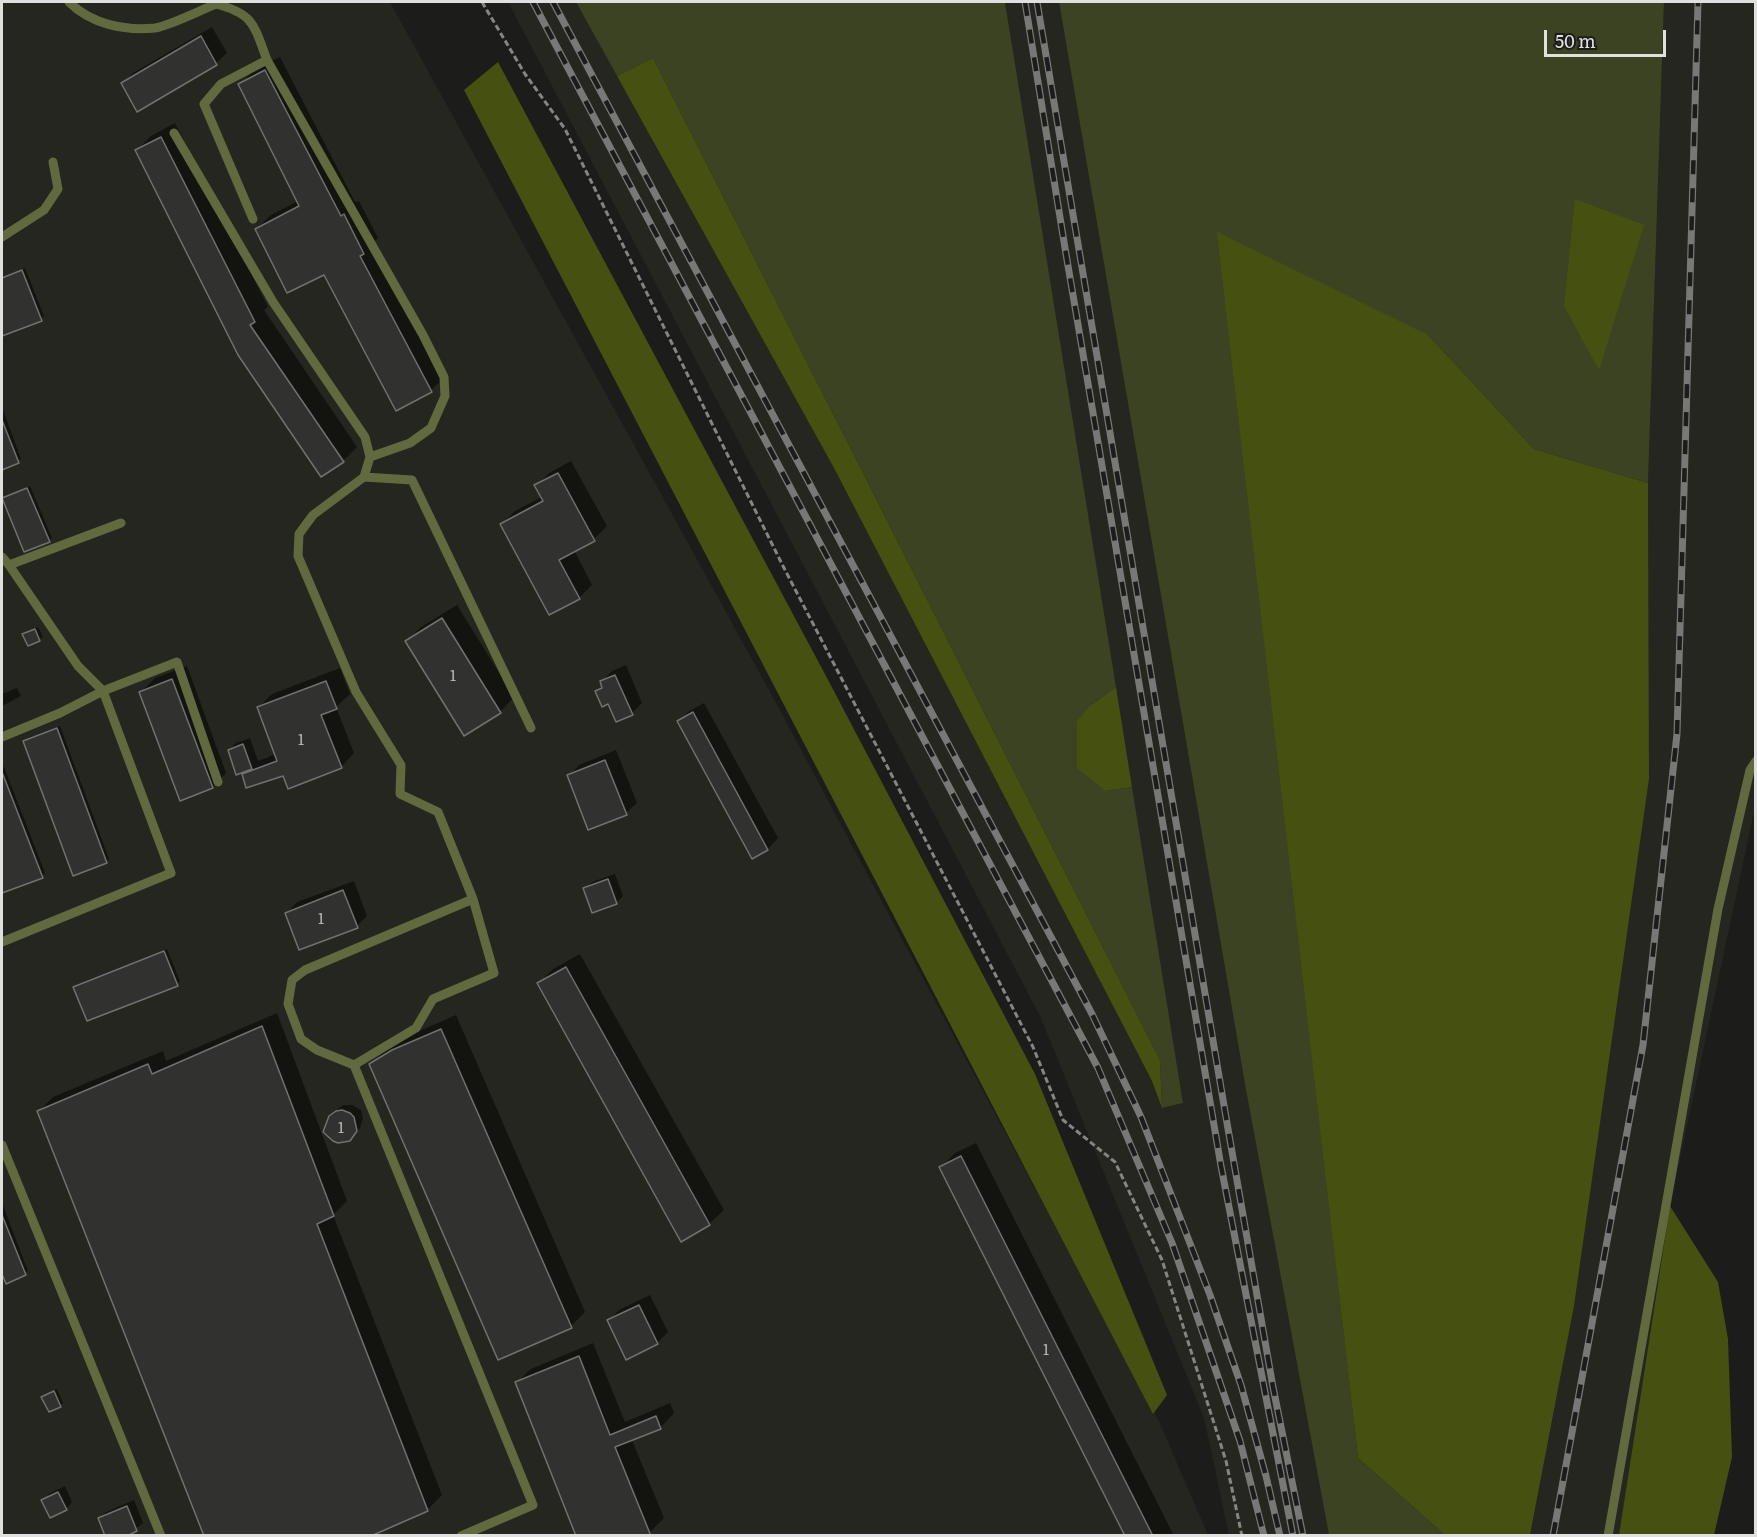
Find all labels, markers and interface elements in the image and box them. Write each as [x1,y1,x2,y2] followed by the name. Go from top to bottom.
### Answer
[1547,18,1668,56] scale bar
[1555,27,1596,54] text: 50 m
[450,668,456,686] house number: 1
[298,732,304,750] house number: 1
[318,911,324,929] house number: 1
[338,1120,344,1138] house number: 1
[1043,1342,1049,1360] house number: 1

